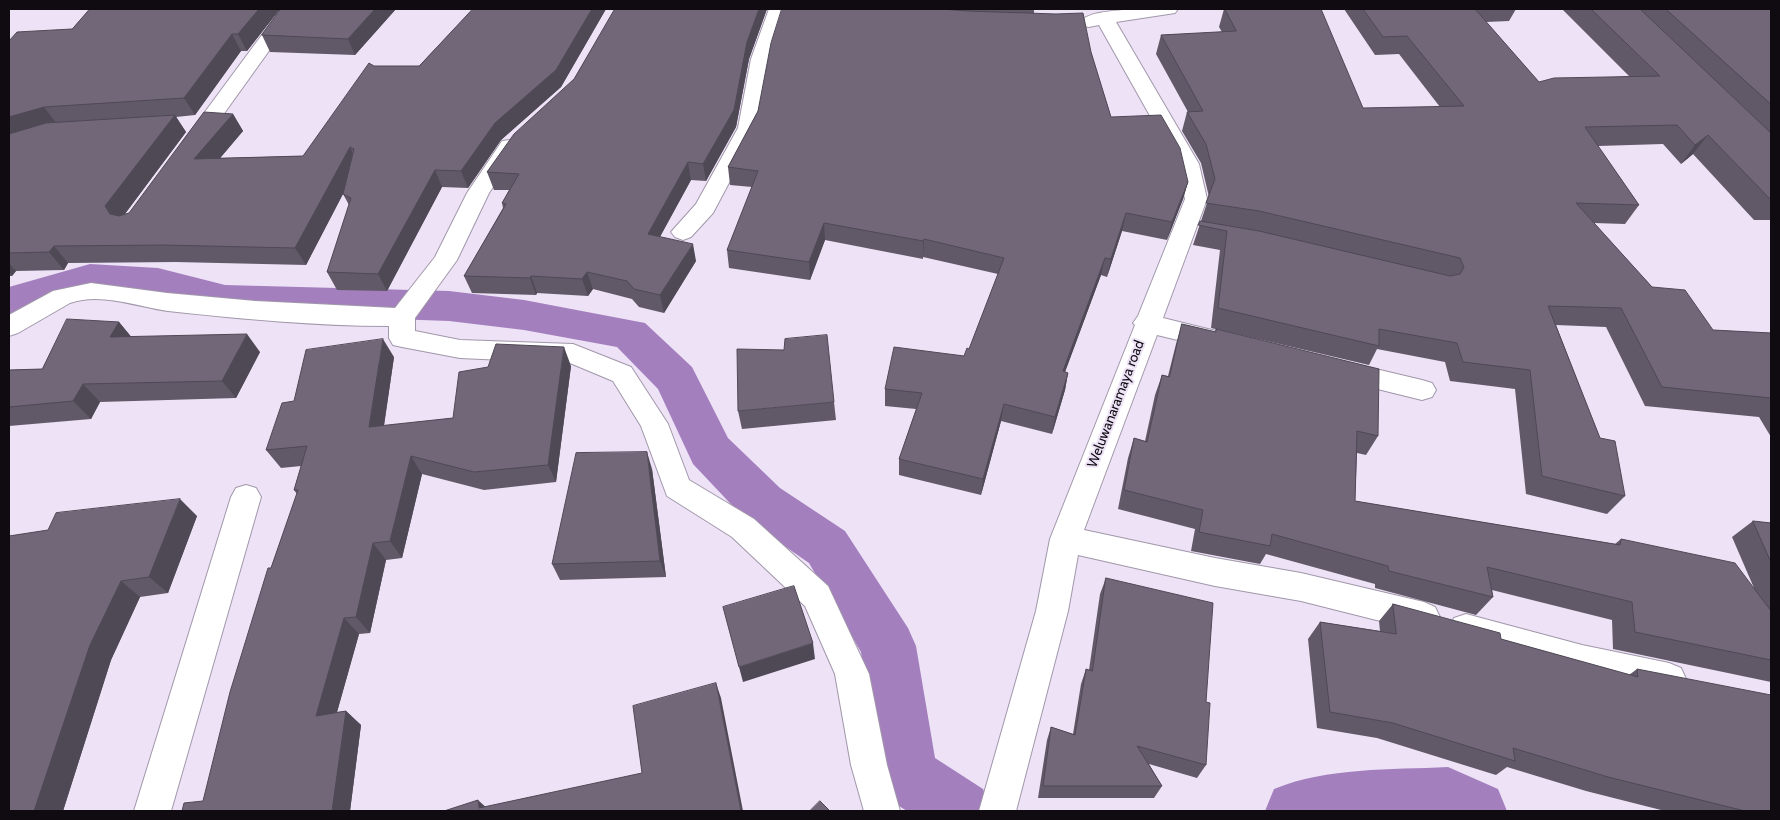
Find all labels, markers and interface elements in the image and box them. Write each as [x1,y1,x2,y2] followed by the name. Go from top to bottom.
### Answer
[1084,338,1148,470] street label: Weluwanaramaya road

